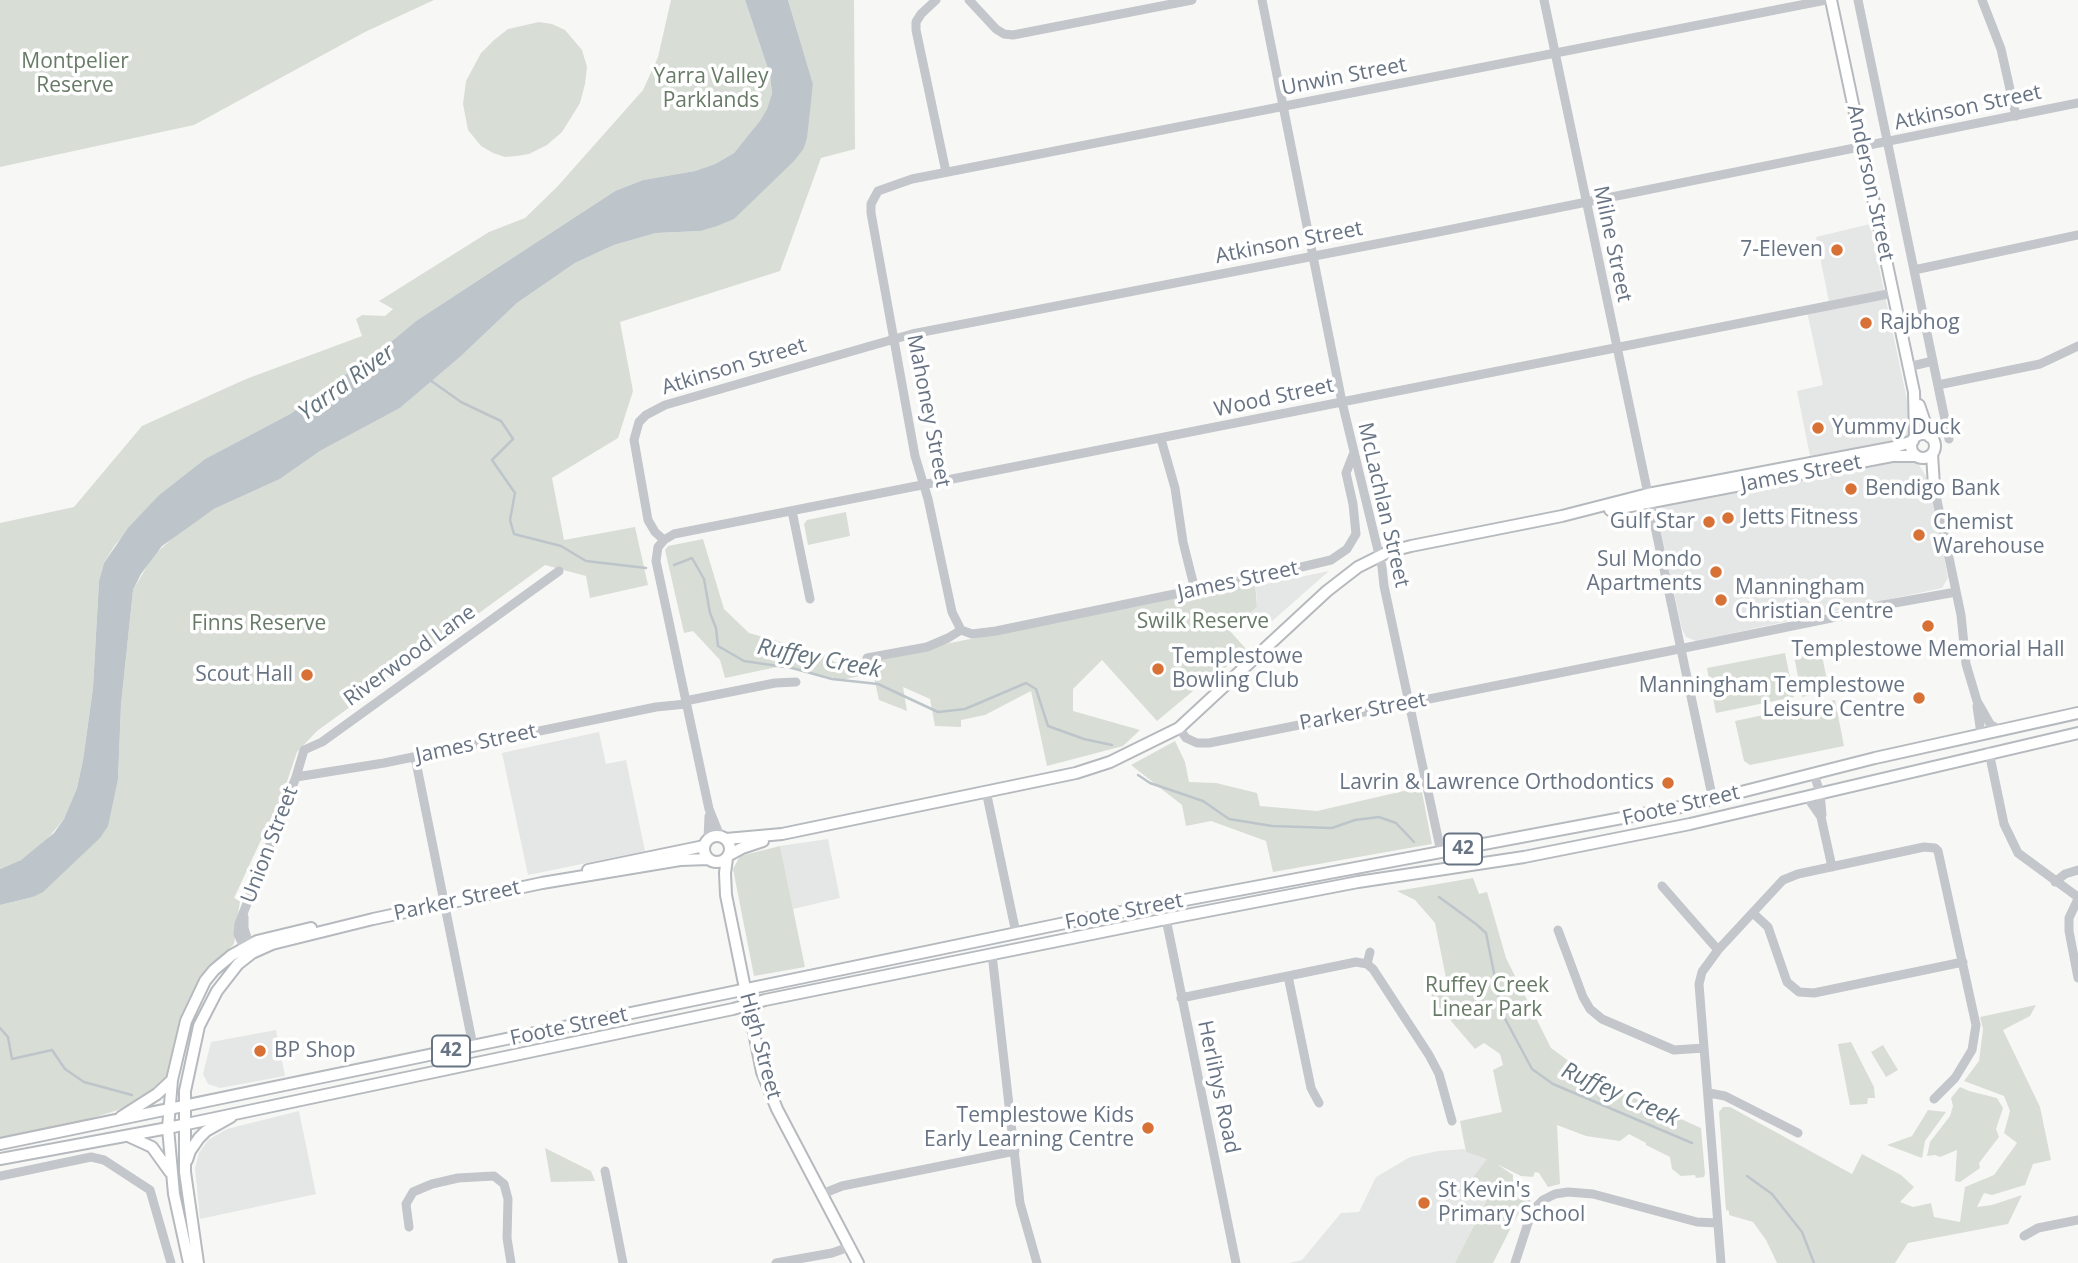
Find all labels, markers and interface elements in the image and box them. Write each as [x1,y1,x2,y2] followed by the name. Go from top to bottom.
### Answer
[21,49,129,99] park label: Montpelier Reserve
[1279,53,1409,101] street label: Unwin Street
[654,64,768,114] park label: Yarra Valley Parklands
[1892,80,2044,136] street label: Atkinson Street
[1841,103,1899,263] street label: Anderson Street
[1587,184,1637,304] street label: Milne Street
[1213,216,1365,270] street label: Atkinson Street
[1740,237,1823,263] place label: 7-Eleven
[1829,242,1845,258] marker: 7-Eleven
[1880,310,1960,336] place label: Rajbhog
[1858,315,1874,331] marker: Rajbhog
[901,332,955,490] street label: Mahoney Street
[659,333,809,401] street label: Atkinson Street
[294,339,400,427] water label: Yarra River
[1212,373,1336,423] street label: Wood Street
[1832,415,1961,441] place label: Yummy Duck
[1352,420,1414,590] street label: McLachlan Street
[1810,420,1826,436] marker: Yummy Duck
[1738,450,1864,498] street label: James Street
[1865,476,2000,502] place label: Bendigo Bank
[1843,481,1859,497] marker: Bendigo Bank
[1742,505,1858,531] place label: Jetts Fitness
[1610,509,1695,535] place label: Gulf Star
[1720,510,1736,526] marker: Jetts Fitness
[1933,510,2045,560] place label: Chemist Warehouse
[1701,514,1717,530] marker: Gulf Star
[1911,527,1927,543] marker: Chemist Warehouse
[1587,547,1702,597] place label: Sul Mondo Apartments
[1175,556,1301,606] street label: James Street
[1708,564,1724,580] marker: Sul Mondo Apartments
[1735,575,1894,625] place label: Manningham Christian Centre
[1713,592,1729,608] marker: Manningham Christian Centre
[339,600,481,712] street label: Riverwood Lane
[1137,609,1269,635] park label: Swilk Reserve
[192,611,326,637] park label: Finns Reserve
[1920,618,1936,634] marker: Templestowe Memorial Hall
[755,633,883,685] water label: Ruffey Creek
[1791,637,2065,663] place label: Templestowe Memorial Hall
[1172,644,1303,694] place label: Templestowe Bowling Club
[1150,661,1166,677] marker: Templestowe Bowling Club
[195,662,293,688] place label: Scout Hall
[299,667,315,683] marker: Scout Hall
[1639,673,1905,723] place label: Manningham Templestowe Leisure Centre
[1298,687,1428,737] street label: Parker Street
[1911,690,1927,706] marker: Manningham Templestowe Leisure Centre
[413,719,539,769] street label: James Street
[1339,770,1654,796] place label: Lavrin & Lawrence Orthodontics
[1660,775,1676,791] marker: Lavrin & Lawrence Orthodontics
[1620,780,1742,832] street label: Foote Street
[236,783,304,907] street label: Union Street
[1444,834,1482,864] road number: 42
[392,875,522,927] street label: Parker Street
[1063,888,1185,936] street label: Foote Street
[1425,973,1549,1023] park label: Ruffey Creek Linear Park
[734,990,786,1102] street label: High Street
[508,1002,630,1052] street label: Foote Street
[1192,1018,1244,1156] street label: Herlihys Road
[432,1036,470,1066] road number: 42
[274,1038,356,1064] place label: BP Shop
[252,1043,268,1059] marker: BP Shop
[1557,1057,1683,1133] water label: Ruffey Creek
[924,1103,1134,1153] place label: Templestowe Kids Early Learning Centre
[1140,1120,1156,1136] marker: Templestowe Kids Early Learning Centre
[1438,1178,1585,1228] place label: St Kevin's Primary School
[1416,1195,1432,1211] marker: St Kevin's Primary School

